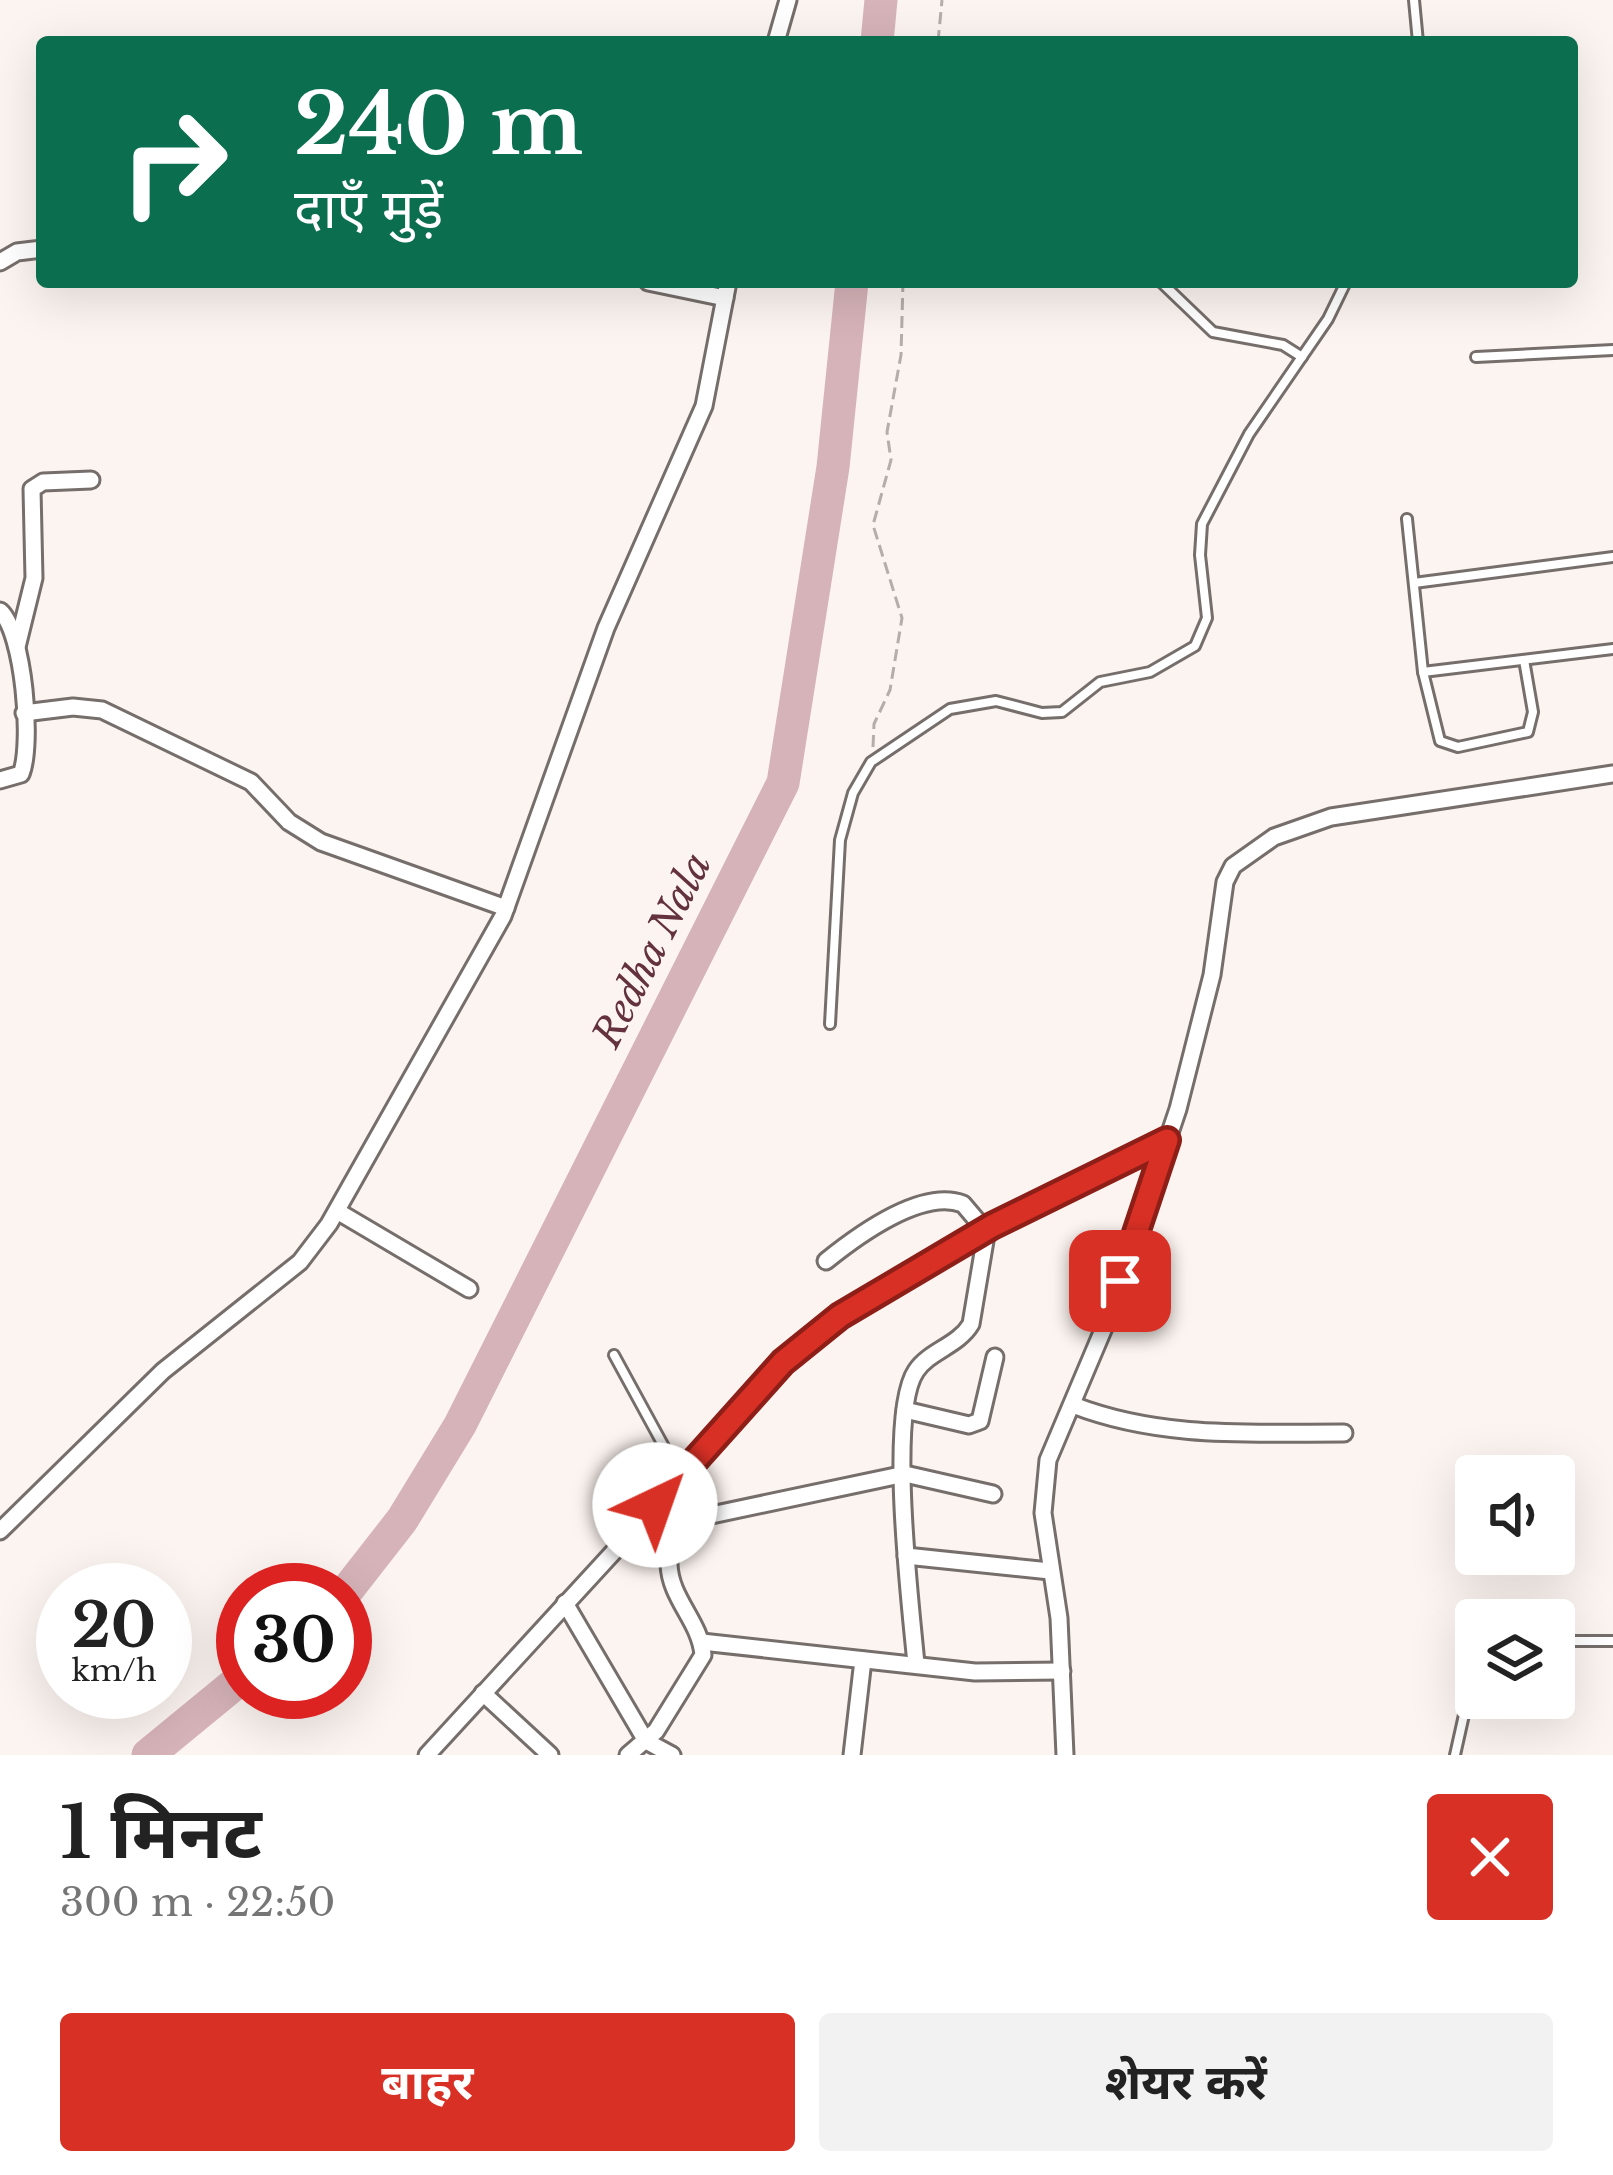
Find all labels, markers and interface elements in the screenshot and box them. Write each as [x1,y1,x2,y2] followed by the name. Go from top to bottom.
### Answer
[294,73,583,177] text: 240 m
[96,84,252,240] icon: right
[294,176,443,243] text: दाएँ मुड़ें
[582,845,722,1056] water label: Redha Nala
[1069,1230,1171,1332] pin
[1087,1248,1153,1314] icon: arrive
[592,1442,718,1568] position arrow
[1455,1455,1575,1719] map controls
[1455,1455,1575,1575] button: sound
[216,1563,372,1719] speed limit sign: 30
[72,1589,156,1663] text: 20
[1455,1599,1575,1719] button: layers
[71,1652,157,1689] text: km/h
[60,1788,262,1877] text: 1 मिनट
[1427,1794,1553,1920] button: close
[60,1878,335,1927] text: 300 m · 22:50
[60,2013,795,2151] button: बाहर
[819,2013,1553,2151] button: शेयर करें

